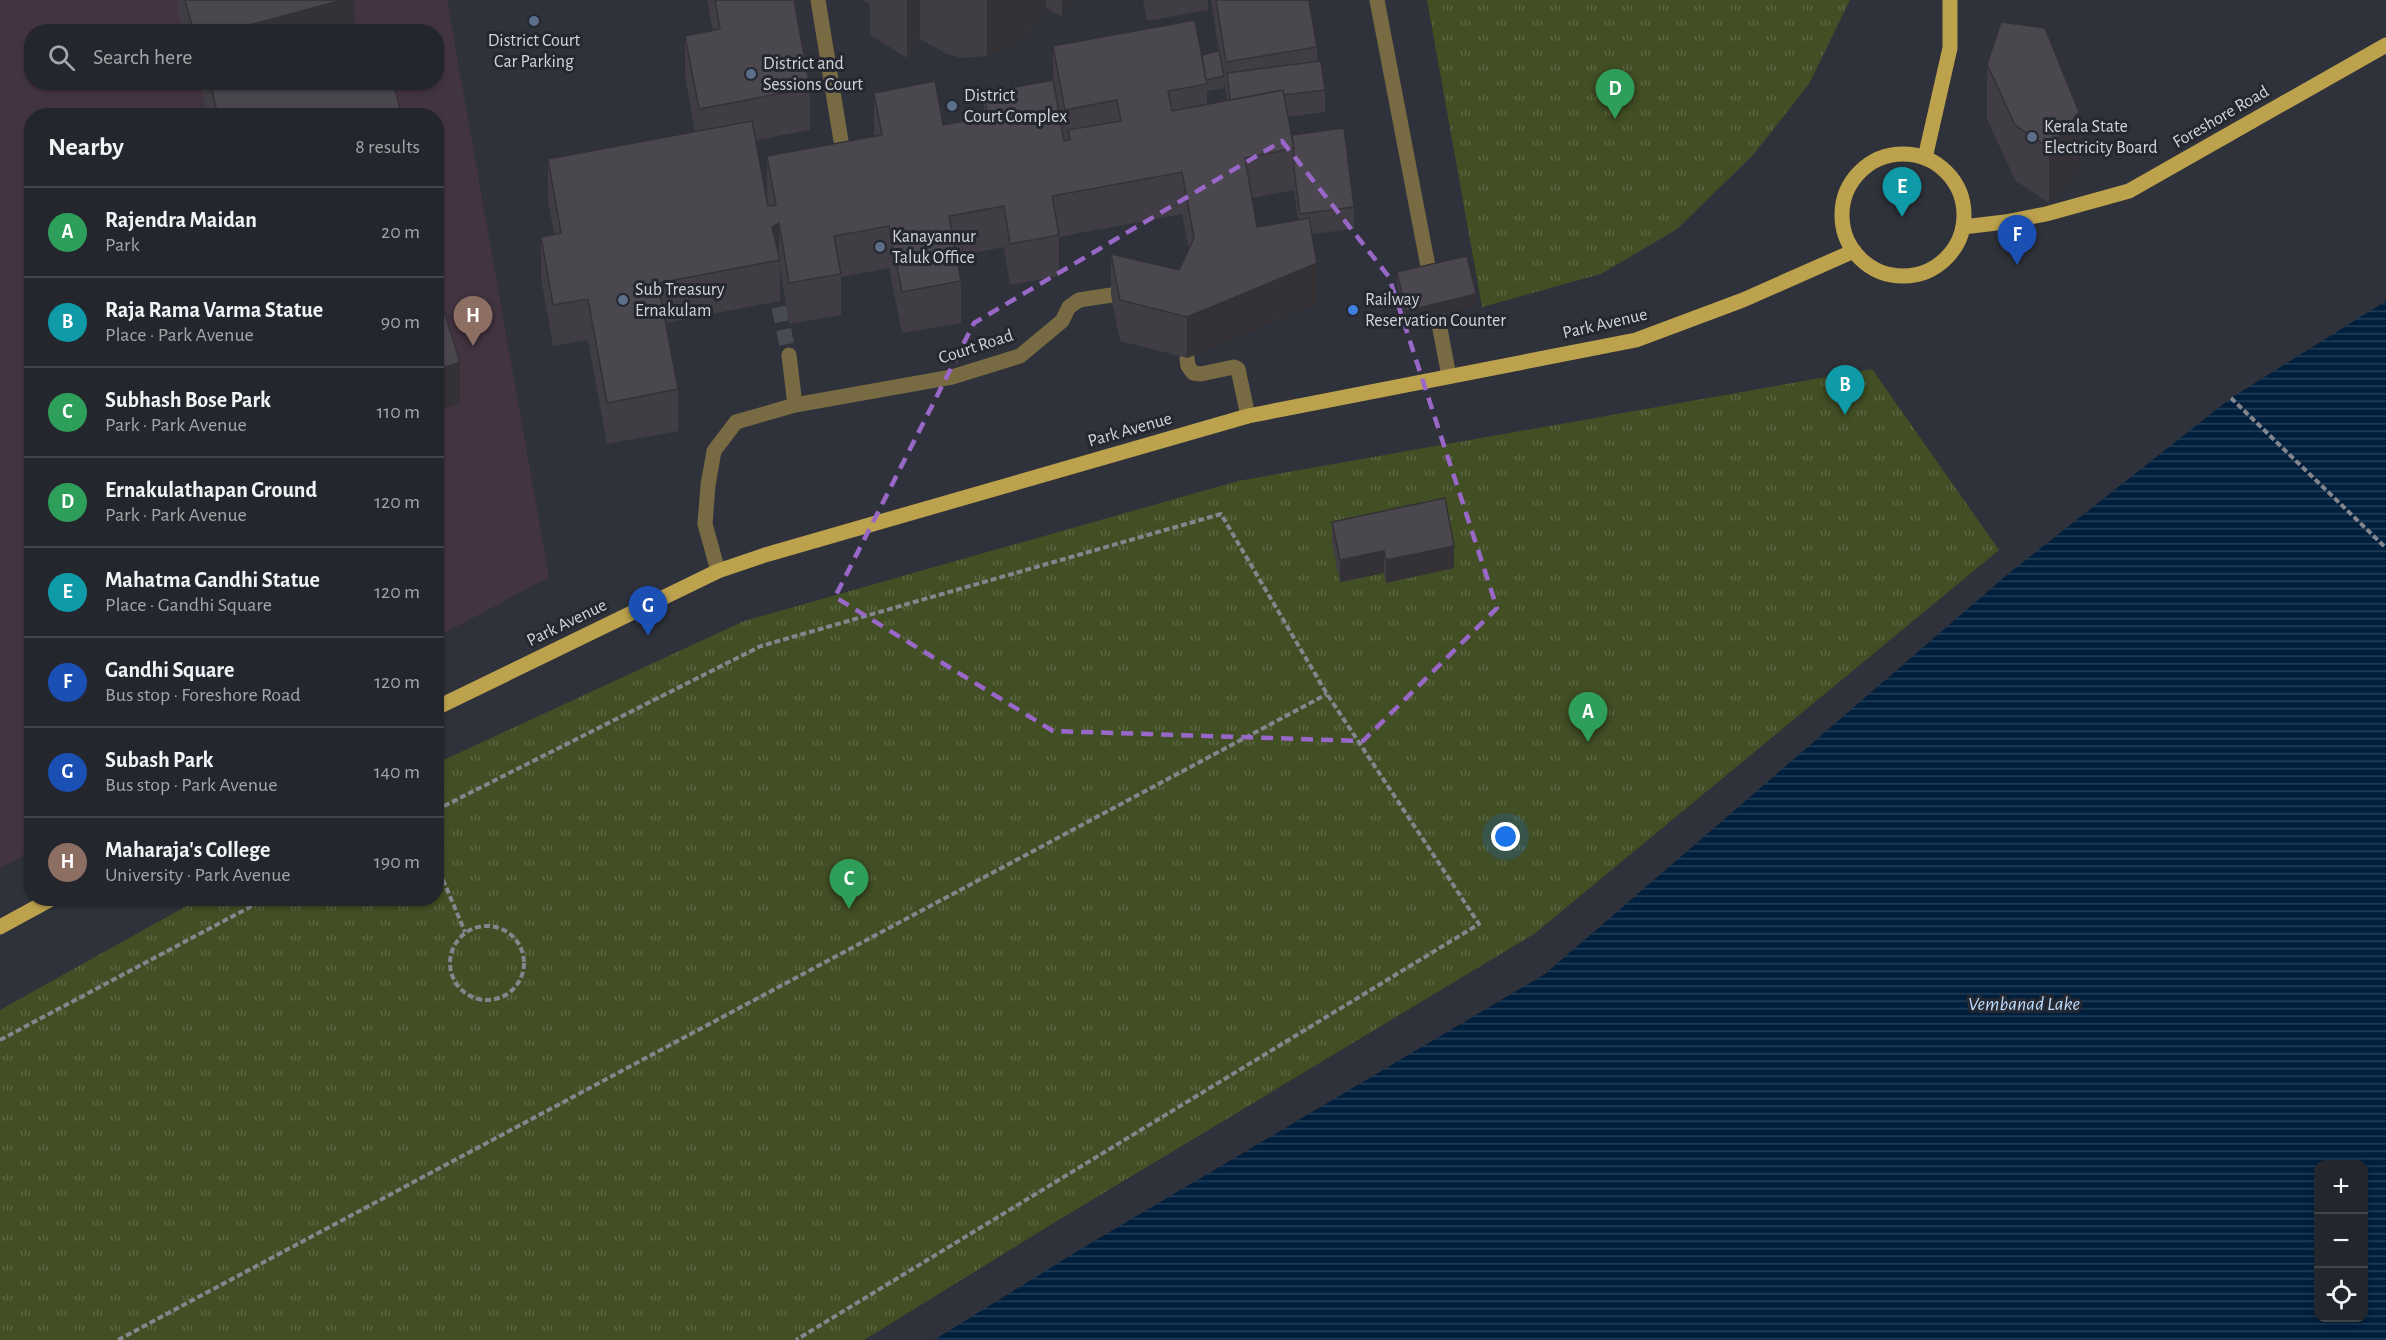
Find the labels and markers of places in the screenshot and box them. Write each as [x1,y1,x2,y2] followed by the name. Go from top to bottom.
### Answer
[527,14,541,28] marker: District Court Car Parking
[488,32,581,71] place label: District Court Car Parking
[763,55,863,94] place label: District and Sessions Court
[744,67,758,81] marker: District and Sessions Court
[1596,70,1634,119] pin: D
[964,87,1067,126] place label: District Court Complex
[945,99,959,113] marker: District Court Complex
[2044,118,2158,157] place label: Kerala State Electricity Board
[2025,130,2039,144] marker: Kerala State Electricity Board
[1882,168,1922,217] pin: E
[1998,216,2036,265] pin: F
[892,228,976,267] place label: Kanayannur Taluk Office
[873,240,887,254] marker: Kanayannur Taluk Office
[635,281,725,320] place label: Sub Treasury Ernakulam
[1365,291,1506,330] place label: Railway Reservation Counter
[616,293,630,307] marker: Sub Treasury Ernakulam
[454,296,492,346] pin: H
[1346,303,1360,317] marker: Railway Reservation Counter
[1826,366,1864,415] pin: B
[628,586,668,636] pin: G
[1568,692,1608,742] pin: A
[830,860,868,909] pin: C

